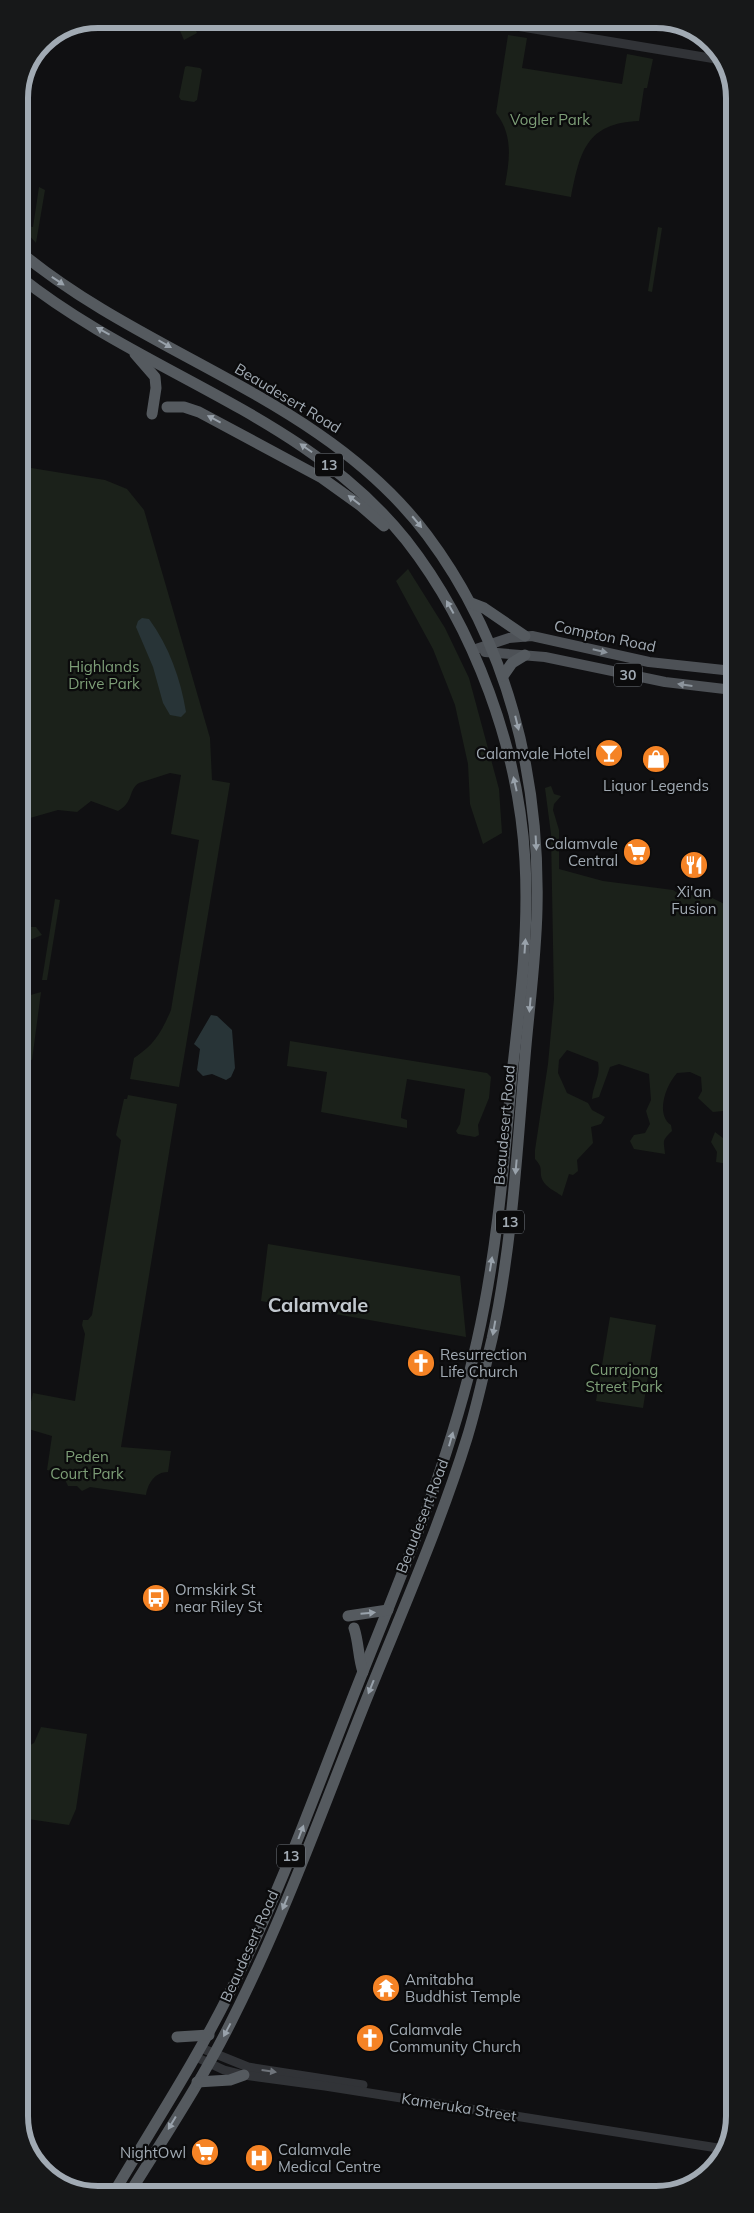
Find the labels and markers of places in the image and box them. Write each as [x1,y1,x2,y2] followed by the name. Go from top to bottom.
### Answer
[594,738,624,768] bar icon: Calamvale Hotel
[476,744,590,763] place label: Calamvale Hotel
[641,744,671,774] shop icon: Liquor Legends
[603,776,709,795] place label: Liquor Legends
[545,834,618,870] place label: Calamvale Central
[622,837,652,867] supermarket icon: Calamvale Central
[679,850,709,880] restaurant icon: Xi'an Fusion
[671,882,717,918] place label: Xi'an Fusion
[440,1345,527,1381] place label: Resurrection Life Church
[406,1348,436,1378] church icon: Resurrection Life Church
[175,1580,262,1616] place label: Ormskirk St near Riley St
[141,1583,171,1613] bus stop icon: Ormskirk St near Riley St
[405,1970,521,2006] place label: Amitabha Buddhist Temple
[371,1973,401,2003] temple icon: Amitabha Buddhist Temple
[389,2020,521,2056] place label: Calamvale Community Church
[355,2023,385,2053] church icon: Calamvale Community Church
[190,2137,220,2167] supermarket icon: NightOwl
[278,2140,381,2176] place label: Calamvale Medical Centre
[120,2143,186,2162] place label: NightOwl
[244,2143,274,2173] hospital icon: Calamvale Medical Centre

